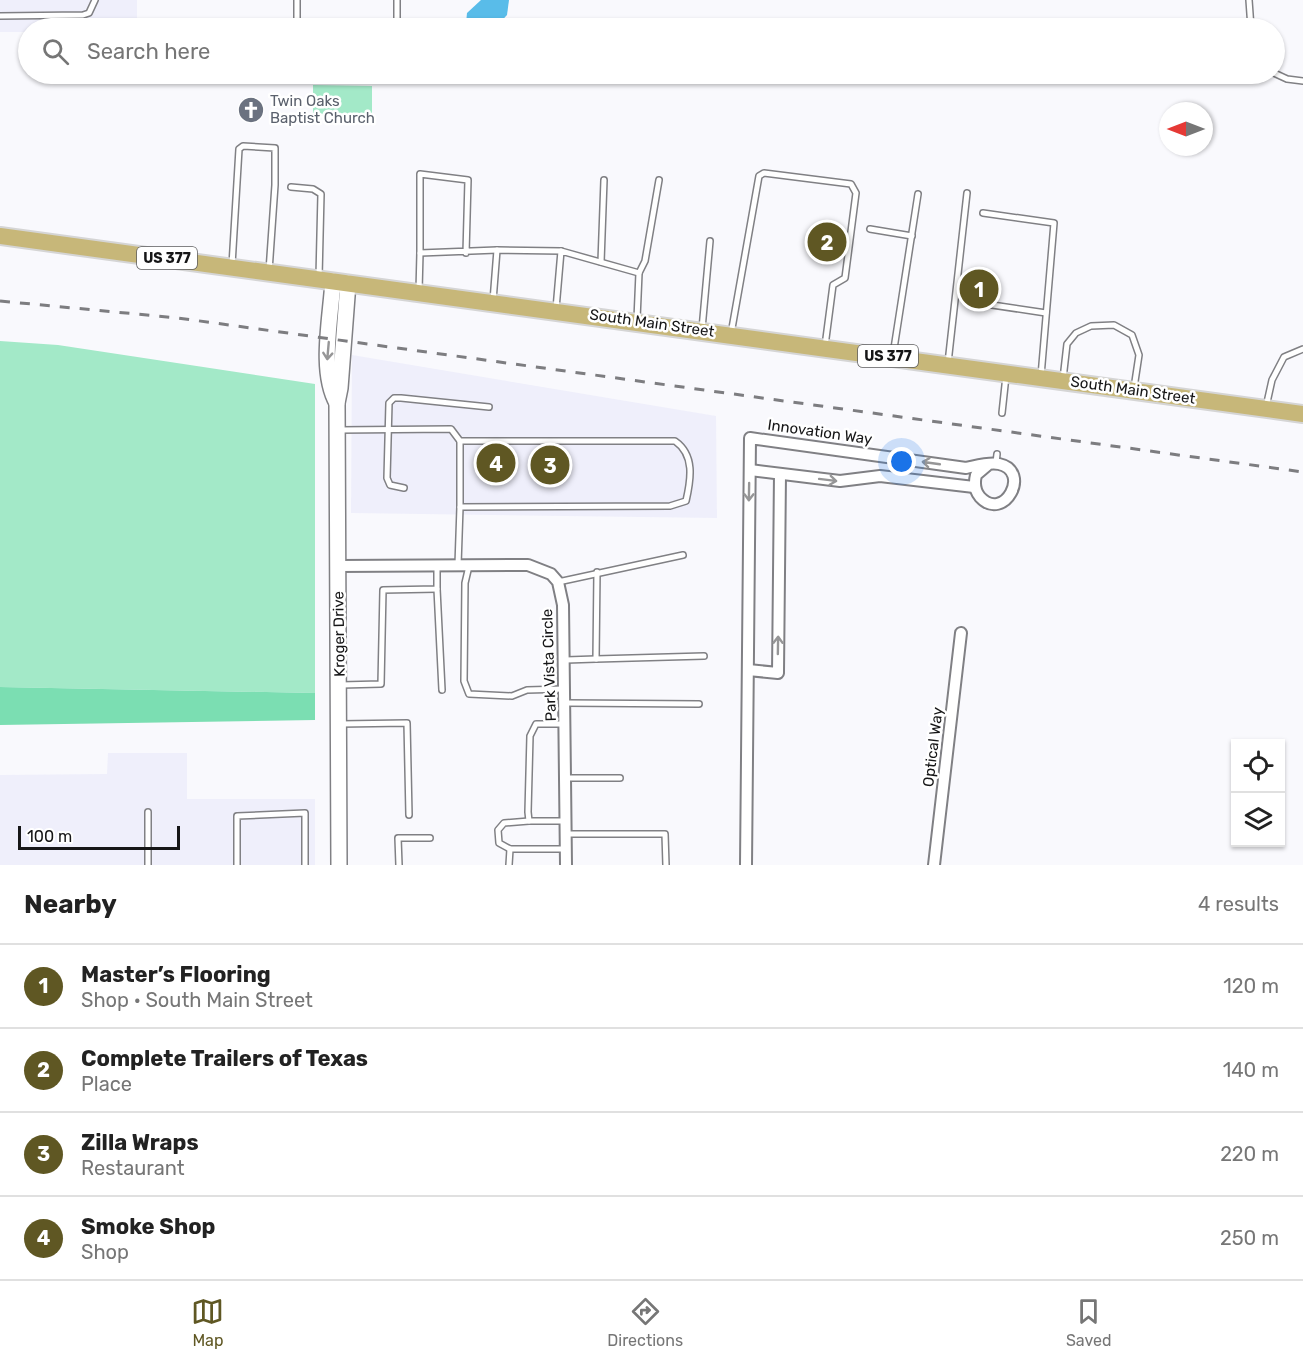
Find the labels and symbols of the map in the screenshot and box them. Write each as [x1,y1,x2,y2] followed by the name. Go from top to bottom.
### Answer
[270,92,375,127] place label: Twin Oaks Baptist Church
[236,95,266,125] church icon: Twin Oaks Baptist Church
[1159,102,1213,156] north arrow
[808,220,846,264] pin: 2
[137,247,197,269] road number: US 377
[960,266,998,312] pin: 1
[589,305,716,341] street label: South Main Street
[323,340,334,360] one-way arrow
[858,345,918,367] road number: US 377
[1070,372,1197,408] street label: South Main Street
[766,416,874,448] street label: Innovation Way
[476,440,516,486] pin: 4
[530,442,570,488] pin: 3
[887,447,916,476] your location
[921,457,941,468] one-way arrow
[818,475,838,486] one-way arrow
[743,482,755,502] one-way arrow
[329,591,349,677] street label: Kroger Drive
[538,608,560,722] street label: Park Vista Circle
[772,635,784,655] one-way arrow
[919,706,947,788] street label: Optical Way
[18,823,180,850] scale bar

